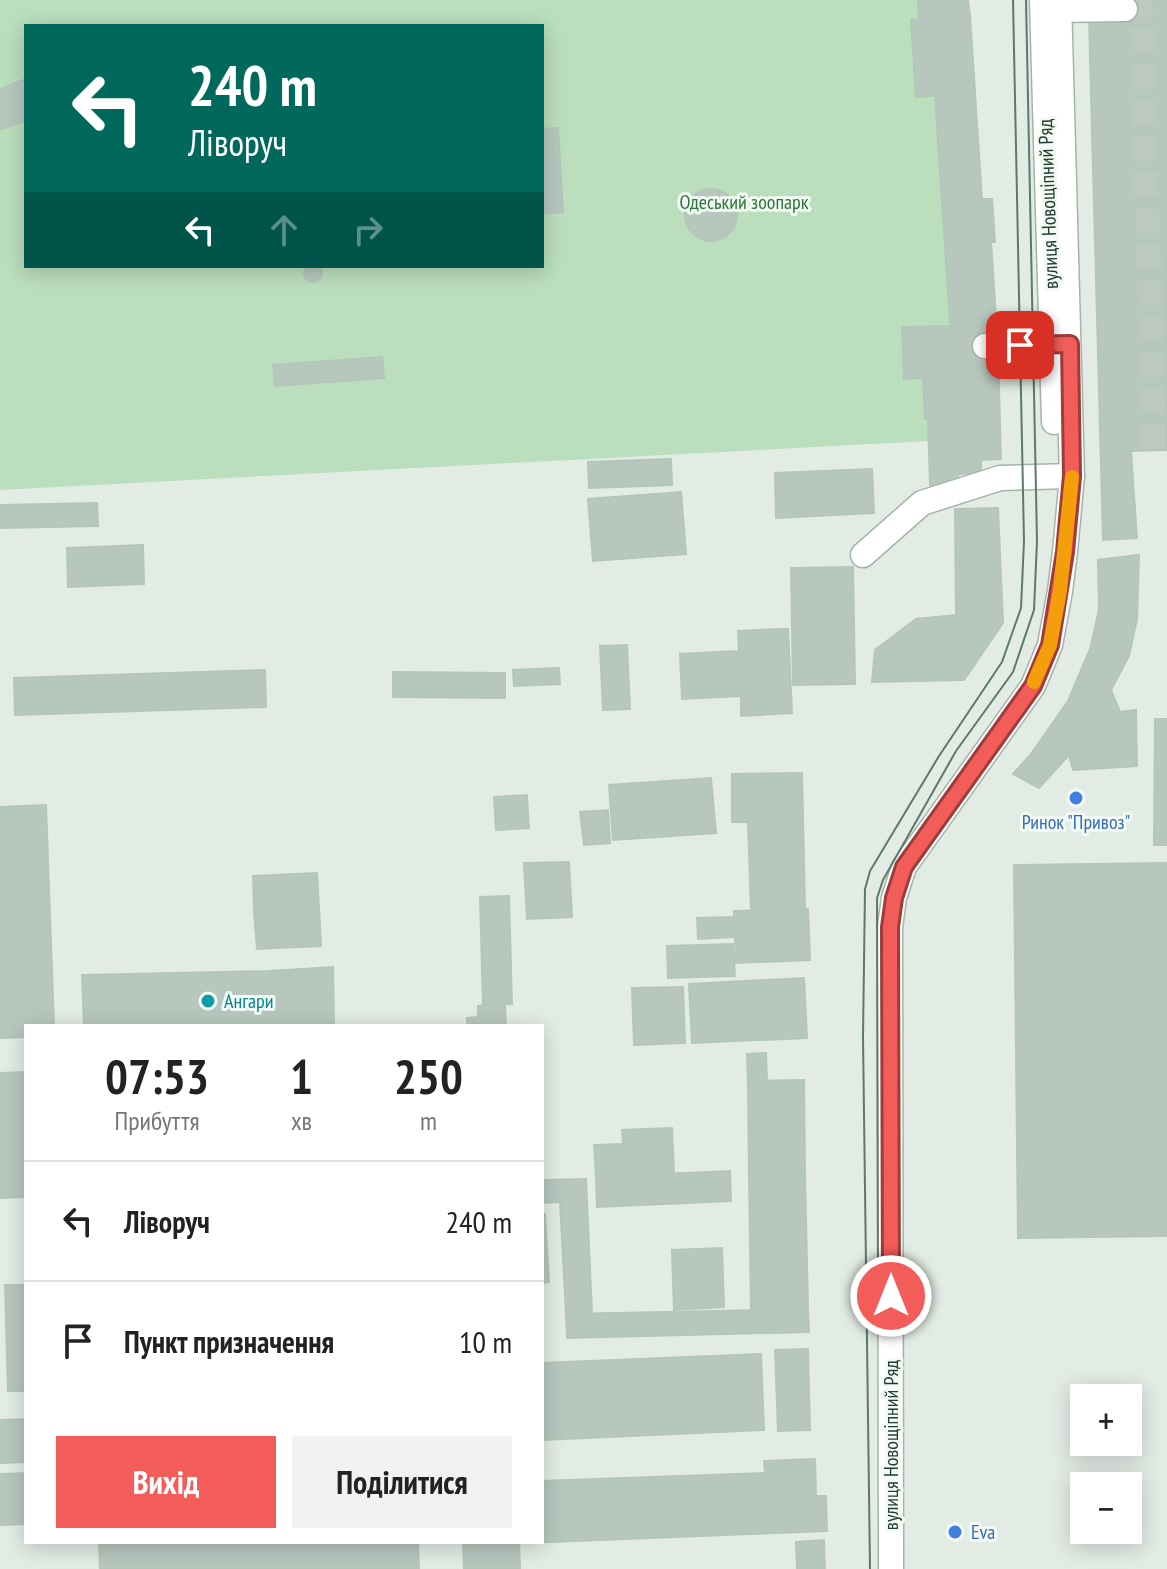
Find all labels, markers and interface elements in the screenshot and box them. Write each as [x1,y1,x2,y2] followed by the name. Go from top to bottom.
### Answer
[188,49,317,121] text: 240 m
[56,56,160,160] icon: left
[1032,118,1064,290] street label: вулиця Новощіпний Ряд
[188,119,287,166] text: Ліворуч
[680,189,809,215] park label: Одеський зоопарк
[178,208,222,252] icon: left
[262,208,306,252] icon: ahead
[346,208,390,252] icon: right
[986,311,1054,379] pin
[998,323,1042,367] icon: arrive
[1067,789,1085,807] marker: Ринок "Привоз"
[1022,809,1130,835] place label: Ринок "Привоз"
[224,988,274,1014] place label: Ангари
[199,992,217,1010] marker: Ангари
[105,1045,209,1107] text: 07:53
[290,1045,313,1107] text: 1
[394,1045,463,1107] text: 250
[114,1104,200,1137] text: Прибуття
[291,1104,312,1137] text: хв
[420,1104,437,1137] text: m
[56,1199,100,1243] icon: left
[124,1202,210,1241] text: Ліворуч
[446,1202,512,1241] text: 240 m
[849,1254,933,1338] position arrow
[56,1319,100,1363] icon: arrive
[124,1322,334,1361] text: Пункт призначення
[459,1322,512,1361] text: 10 m
[878,1360,904,1530] street label: вулиця Новощіпний Ряд
[1070,1384,1142,1544] map controls
[1070,1384,1142,1456] button: +
[56,1436,276,1528] button: Вихід
[292,1436,512,1528] button: Поділитися
[1070,1472,1142,1544] button: −
[971,1519,995,1545] place label: Eva
[946,1523,964,1541] marker: Eva

